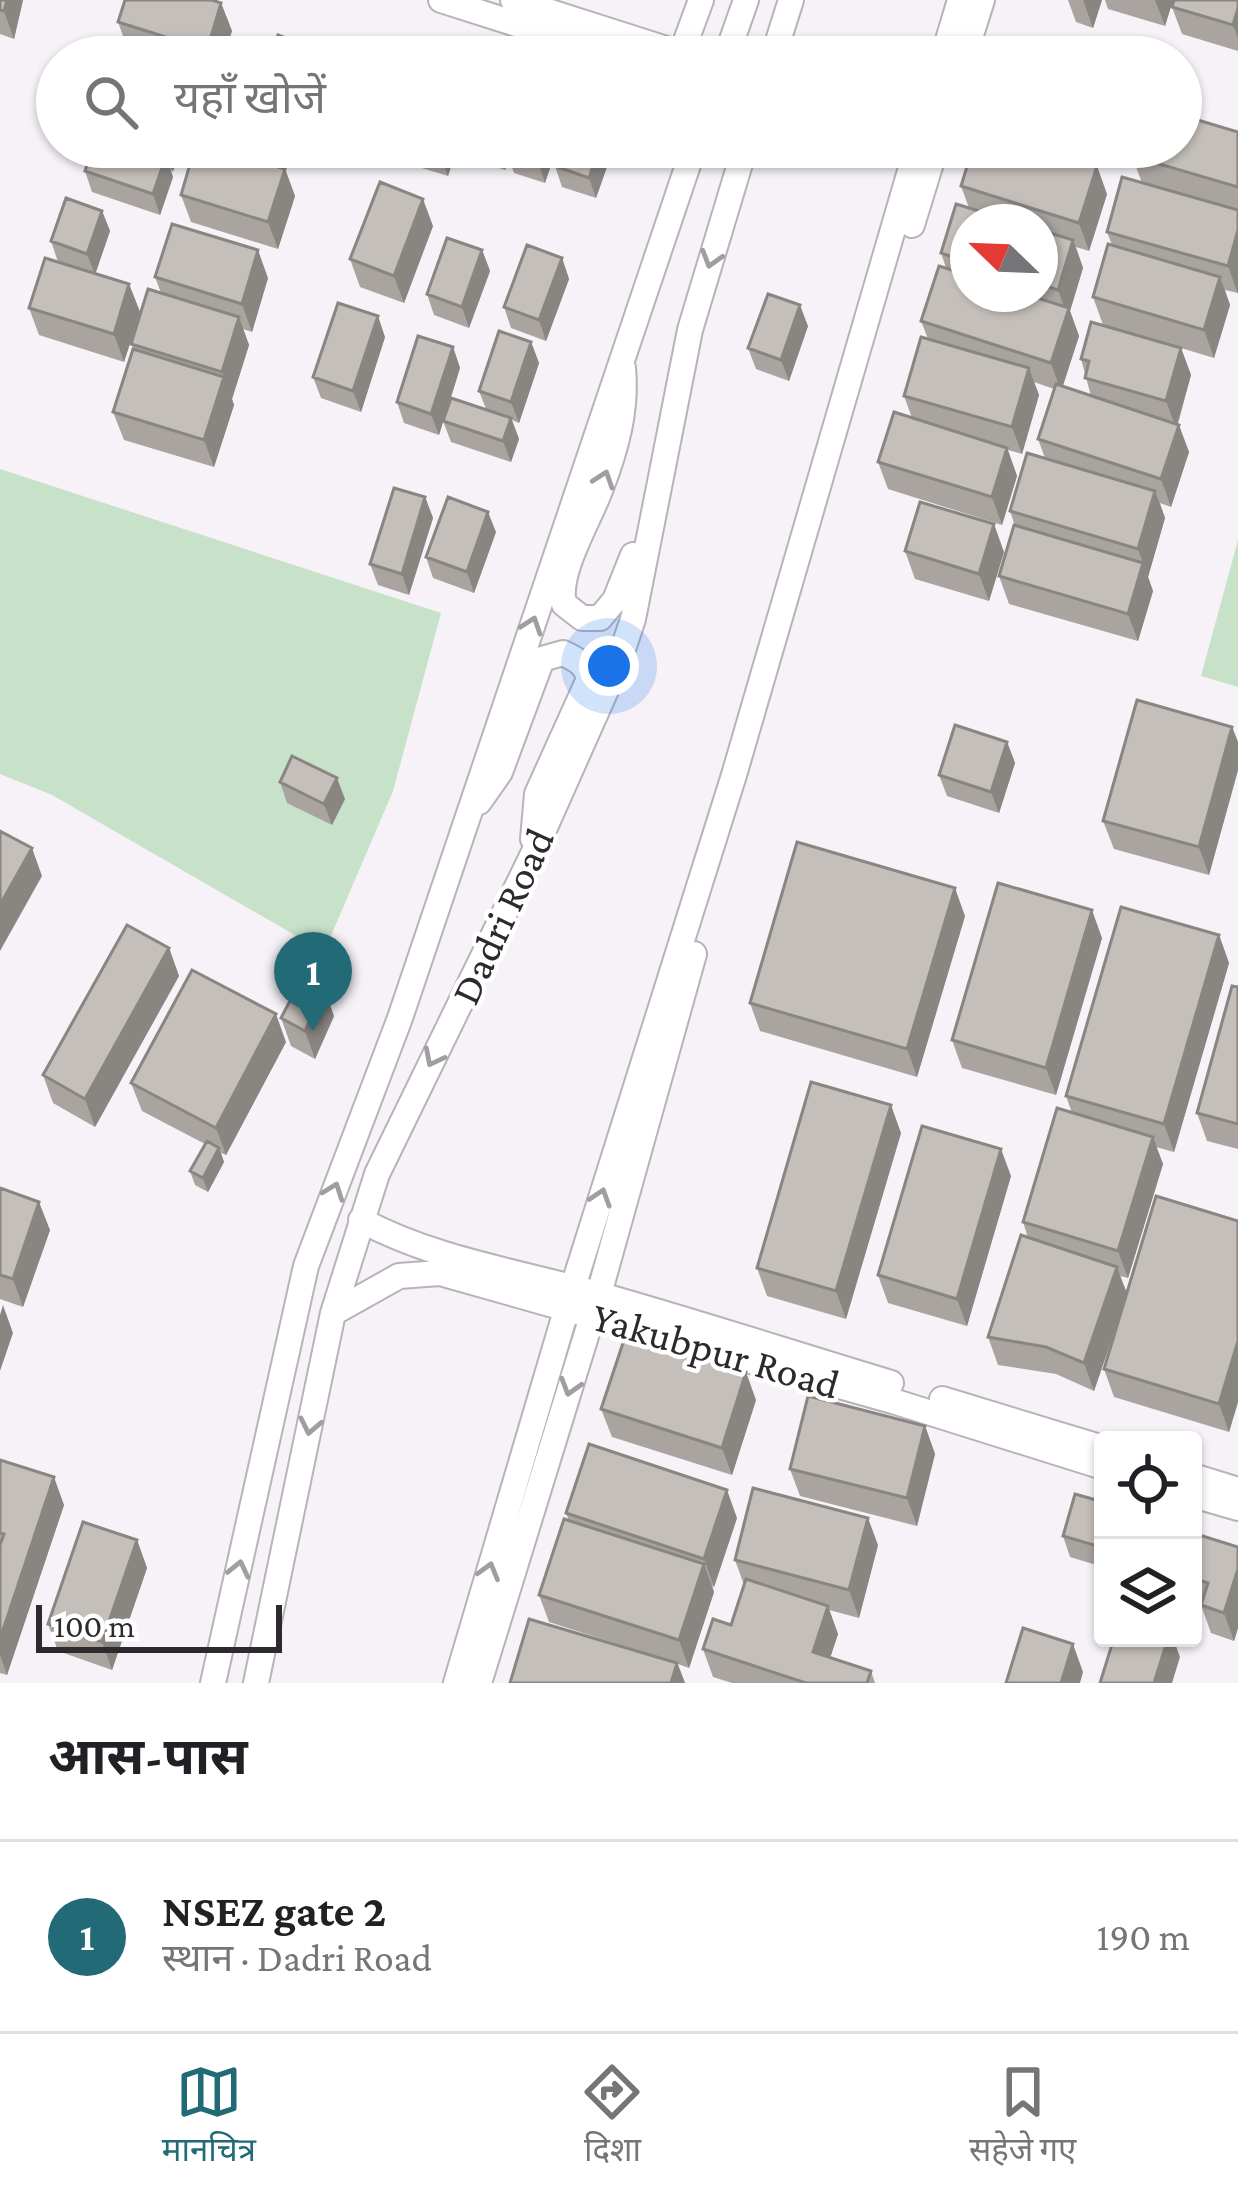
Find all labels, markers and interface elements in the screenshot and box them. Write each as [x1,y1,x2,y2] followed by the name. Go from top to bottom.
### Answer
[36,36,1202,168] search box
[78,69,144,135] icon: search
[174,73,326,123] text: यहाँ खोजें
[950,204,1058,312] north arrow
[700,248,725,269] one-way arrow
[589,469,614,490] one-way arrow
[517,615,542,636] one-way arrow
[579,636,639,696] your location
[441,821,563,1011] street label: Dadri Road
[274,932,352,1031] pin: 1
[424,1046,447,1068] one-way arrow
[320,1182,344,1203] one-way arrow
[587,1187,612,1208] one-way arrow
[587,1292,845,1408] street label: Yakubpur Road
[559,1376,584,1397] one-way arrow
[298,1416,323,1436] one-way arrow
[1094,1431,1202,1647] map controls
[1094,1431,1202,1539] button: locate
[1094,1539,1202,1647] button: layers
[225,1559,250,1579] one-way arrow
[475,1561,500,1582] one-way arrow
[36,1599,282,1652] scale bar
[54,1607,135,1644] text: 100 m
[48,1728,248,1785] text: आस-पास
[162,1886,386,1936] text: NSEZ gate 2
[80,1915,94,1958] text: 1
[1097,1915,1190,1958] text: 190 m
[162,1936,432,1979] text: स्थान · Dadri Road
[162,2059,256,2174] tab: मानचित्र
[579,2059,645,2174] tab: दिशा
[969,2059,1076,2174] tab: सहेजे गए

